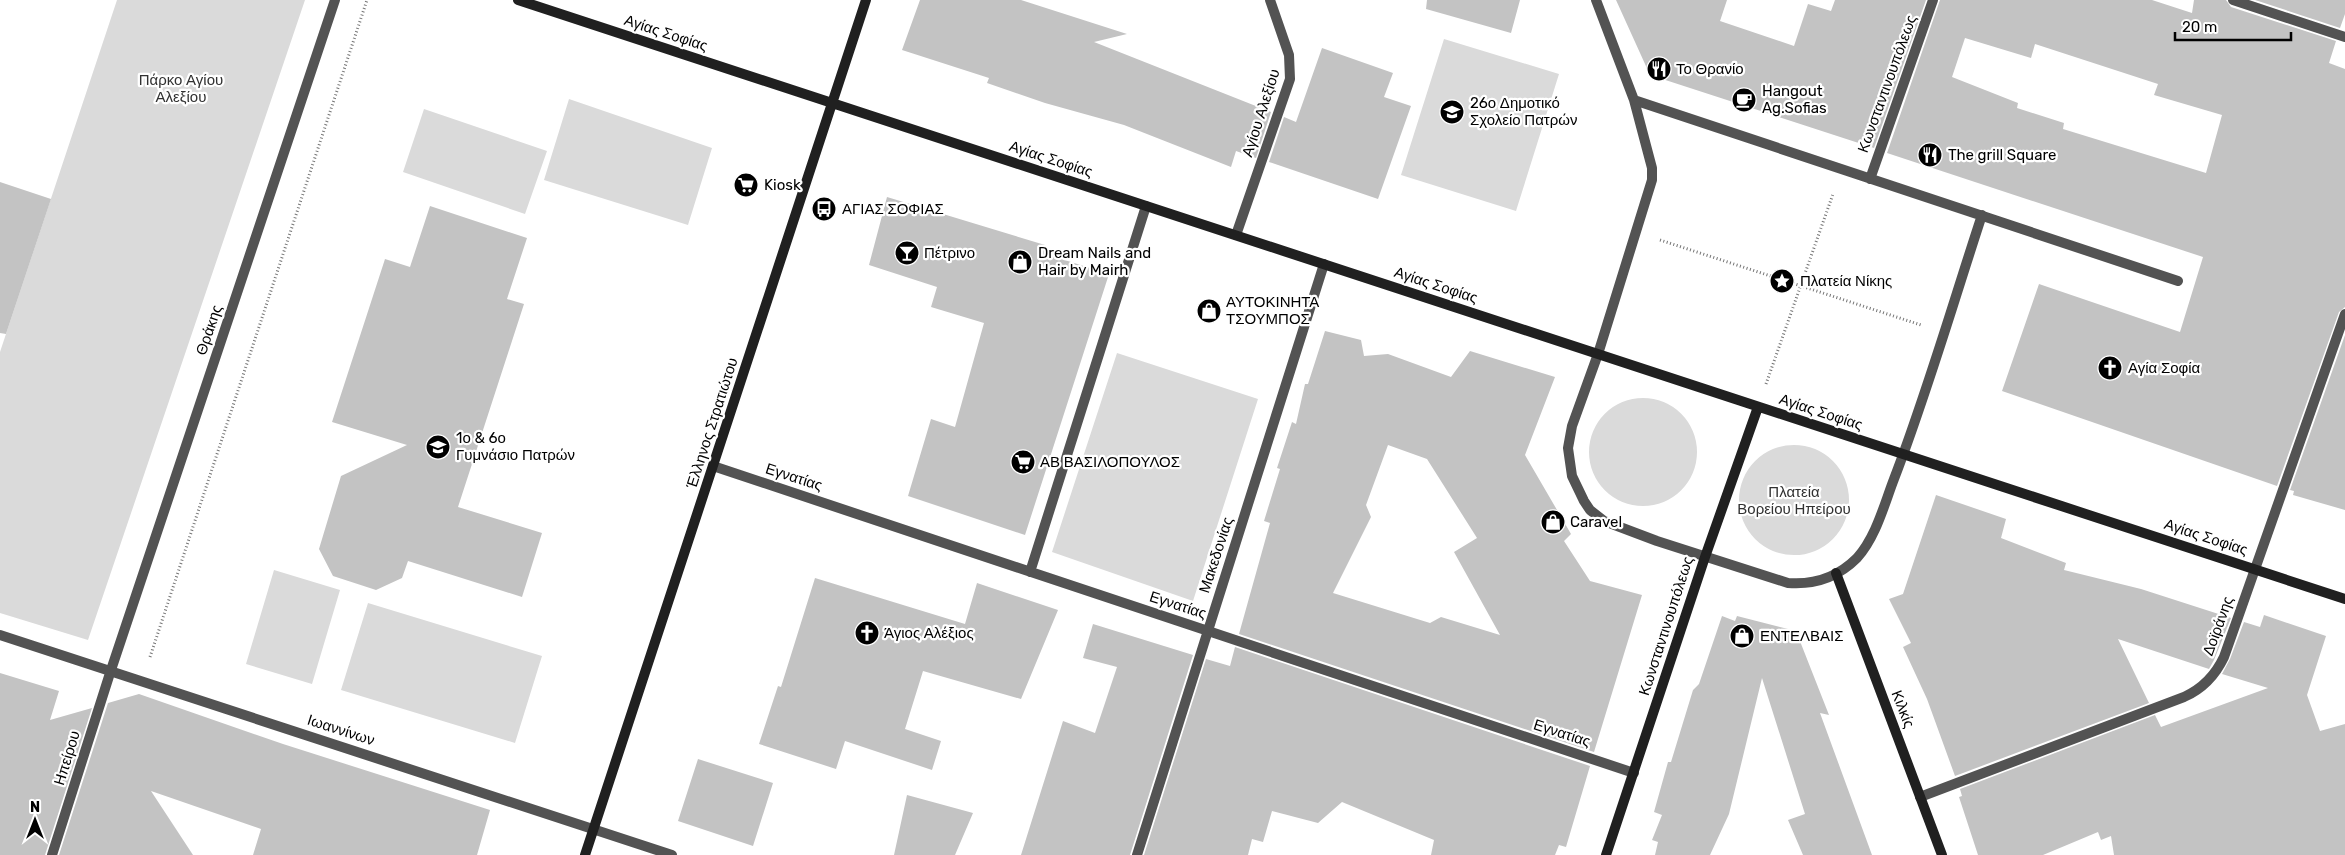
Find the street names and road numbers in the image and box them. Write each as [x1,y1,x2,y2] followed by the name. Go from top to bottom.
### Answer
[622,11,710,55] street label: Αγίας Σοφίας
[1854,13,1920,155] street label: Κωνσταντινουπόλεως
[1238,67,1284,159] street label: Αγίου Αλεξίου
[1007,137,1095,181] street label: Αγίας Σοφίας
[1392,263,1480,307] street label: Αγίας Σοφίας
[192,303,226,357] street label: Θράκης
[682,355,742,492] street label: Έλληνος Στρατιώτου
[1777,390,1865,434] street label: Αγίας Σοφίας
[763,459,825,495] street label: Εγνατίας
[1195,515,1237,595] street label: Μακεδονίας
[2162,515,2250,559] street label: Αγίας Σοφίας
[1635,554,1697,698] street label: Κωνσταντινουπόλεως
[1147,587,1209,623] street label: Εγνατίας
[2199,594,2237,658] street label: Δοϊράνης
[1888,688,1918,730] street label: Κιλκίς
[305,711,377,749] street label: Ιωαννίνων
[1531,715,1593,751] street label: Εγνατίας
[50,728,84,788] street label: Ηπείρου

